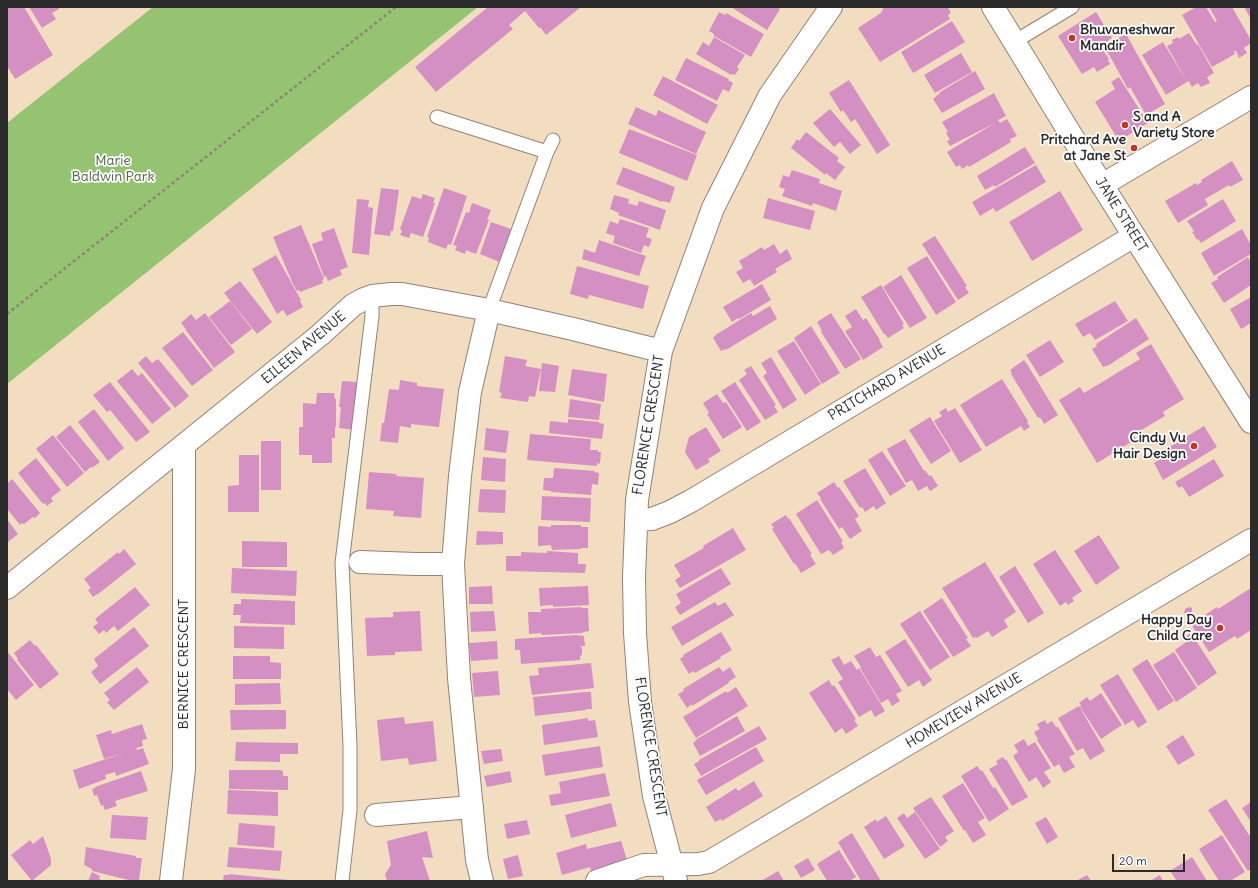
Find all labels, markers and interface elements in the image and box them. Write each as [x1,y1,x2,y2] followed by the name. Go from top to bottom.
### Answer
[1080,22,1175,54] place label: Bhuvaneshwar Mandir
[1067,33,1077,43] marker: Bhuvaneshwar Mandir
[1133,109,1215,142] place label: S and A Variety Store
[1120,120,1130,130] marker: S and A Variety Store
[1040,132,1126,164] place label: Pritchard Ave at Jane St
[1129,143,1139,153] marker: Pritchard Ave at Jane St
[71,153,155,186] park label: Marie Baldwin Park
[1091,174,1151,256] street label: JANE STREET
[259,308,349,388] street label: EILEEN AVENUE
[825,341,949,425] street label: PRITCHARD AVENUE
[630,354,668,496] street label: FLORENCE CRESCENT
[1113,430,1186,462] place label: Cindy Vu Hair Design
[1189,441,1199,451] marker: Cindy Vu Hair Design
[176,599,192,729] street label: BERNICE CRESCENT
[1141,612,1212,644] place label: Happy Day Child Care
[1215,623,1225,633] marker: Happy Day Child Care
[903,670,1025,752] street label: HOMEVIEW AVENUE
[631,676,669,818] street label: FLORENCE CRESCENT
[1114,846,1187,872] scale bar
[1119,853,1147,868] text: 20 m

